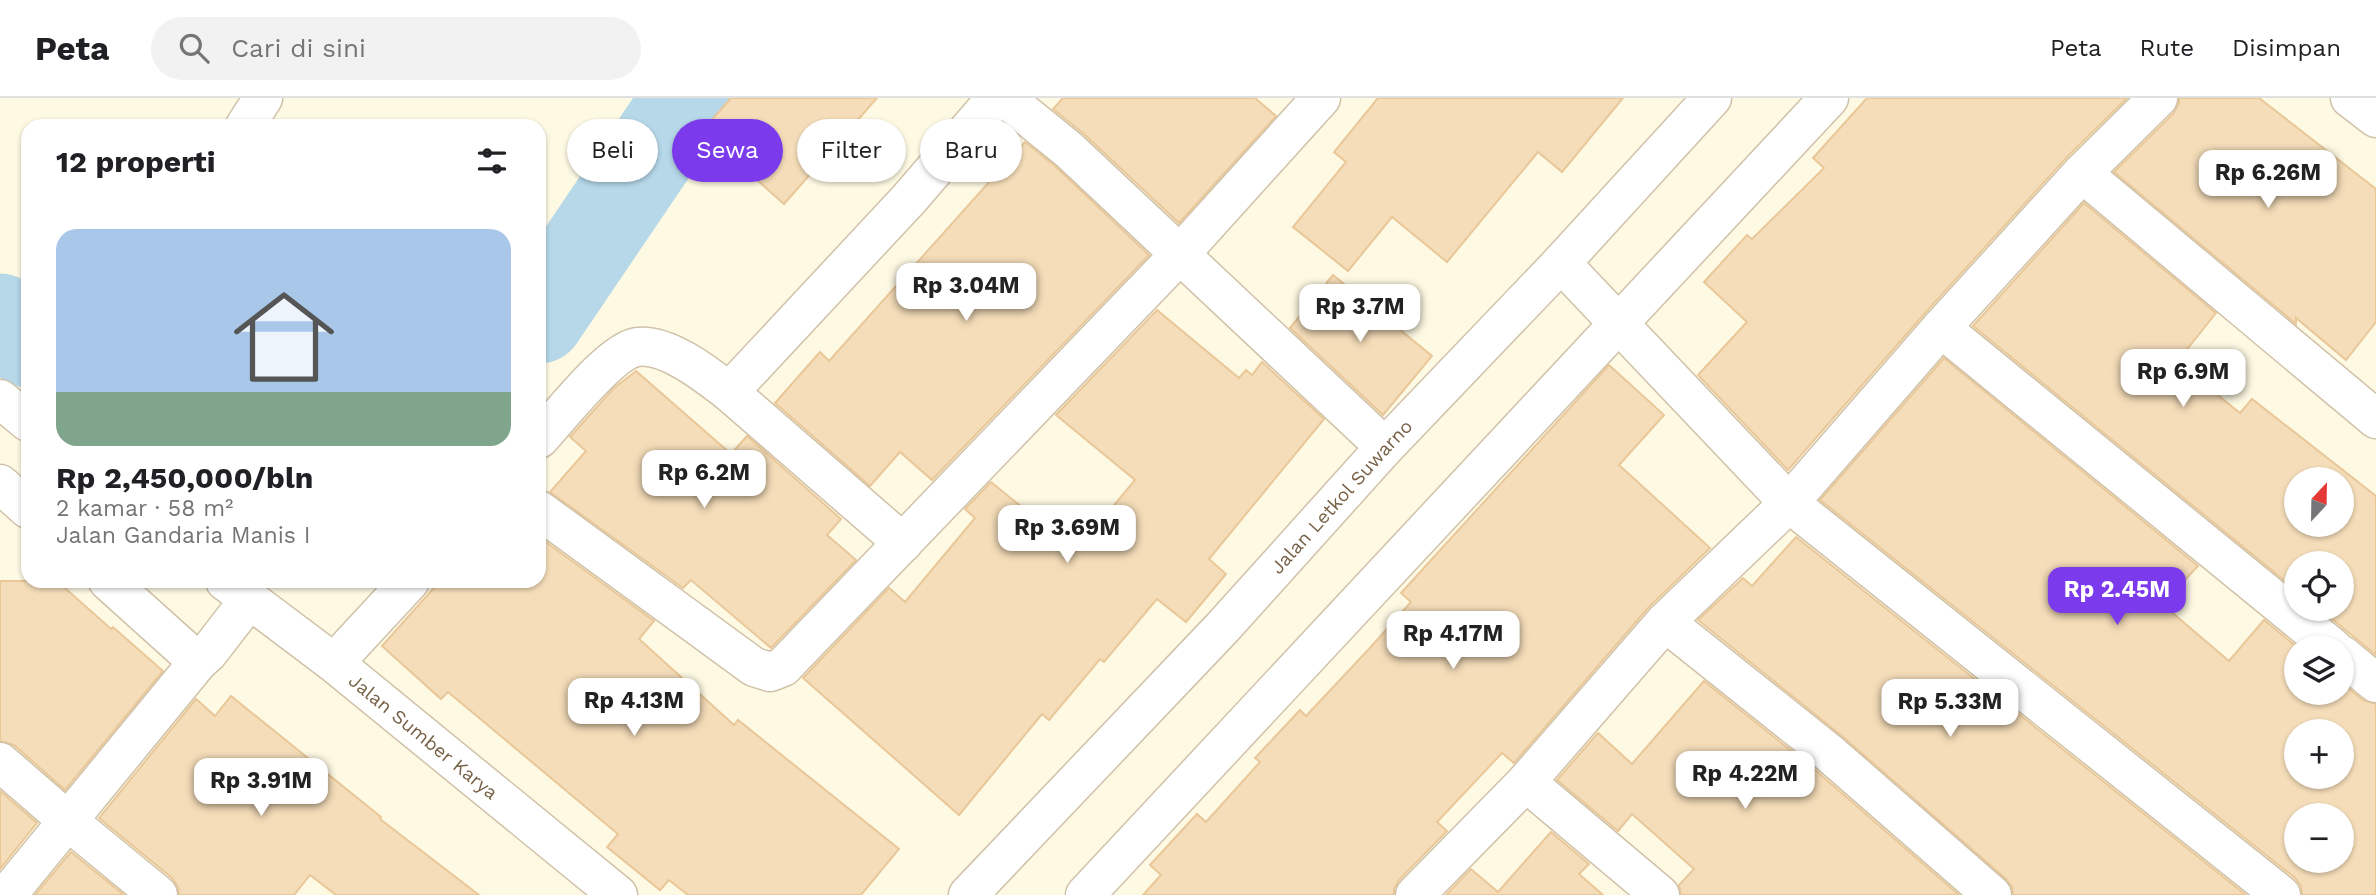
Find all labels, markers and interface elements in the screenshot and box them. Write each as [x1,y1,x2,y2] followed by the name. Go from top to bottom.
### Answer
[151,17,641,80] search box
[35,29,109,68] text: Peta
[175,29,213,67] icon: search
[231,33,366,63] text: Cari di sini
[2050,34,2102,62] text: Peta
[2140,34,2194,62] text: Rute
[2232,34,2341,62] text: Disimpan
[567,119,658,182] chip: Beli
[672,119,783,182] chip: Sewa
[797,119,906,182] chip: Filter
[920,119,1022,182] chip: Baru
[473,142,511,180] icon: filters
[56,144,215,179] text: 12 properti
[2196,150,2340,210] pin: Rp 6.26M
[2215,159,2321,186] text: Rp 6.26M
[894,264,1038,323] pin: Rp 3.04M
[912,272,1020,299] text: Rp 3.04M
[221,274,347,400] icon: home
[1295,285,1425,344] pin: Rp 3.7M
[1315,293,1405,320] text: Rp 3.7M
[2118,350,2248,409] pin: Rp 6.9M
[2137,358,2229,385] text: Rp 6.9M
[1265,414,1417,578] street label: Jalan Letkol Suwarno
[639,450,769,510] pin: Rp 6.2M
[658,459,750,486] text: Rp 6.2M
[56,460,313,495] text: Rp 2,450,000/bln
[2284,467,2354,537] north arrow
[2284,467,2354,873] map controls
[56,495,233,522] text: 2 kamar · 58 m²
[995,505,1139,565] pin: Rp 3.69M
[1014,514,1120,541] text: Rp 3.69M
[56,522,311,549] text: Jalan Gandaria Manis I
[2284,551,2354,621] button: locate
[2045,568,2189,627] pin: Rp 2.45M
[2064,576,2170,603] text: Rp 2.45M
[1381,612,1525,671] pin: Rp 4.17M
[1403,620,1503,647] text: Rp 4.17M
[2284,635,2354,705] button: layers
[344,668,503,804] street label: Jalan Sumber Karya
[562,678,706,738] pin: Rp 4.13M
[1878,680,2022,739] pin: Rp 5.33M
[584,687,684,714] text: Rp 4.13M
[1897,688,2003,715] text: Rp 5.33M
[2284,719,2354,789] button: +
[1673,752,1817,811] pin: Rp 4.22M
[189,758,333,818] pin: Rp 3.91M
[1692,760,1798,787] text: Rp 4.22M
[210,767,312,794] text: Rp 3.91M
[2284,803,2354,873] button: −

